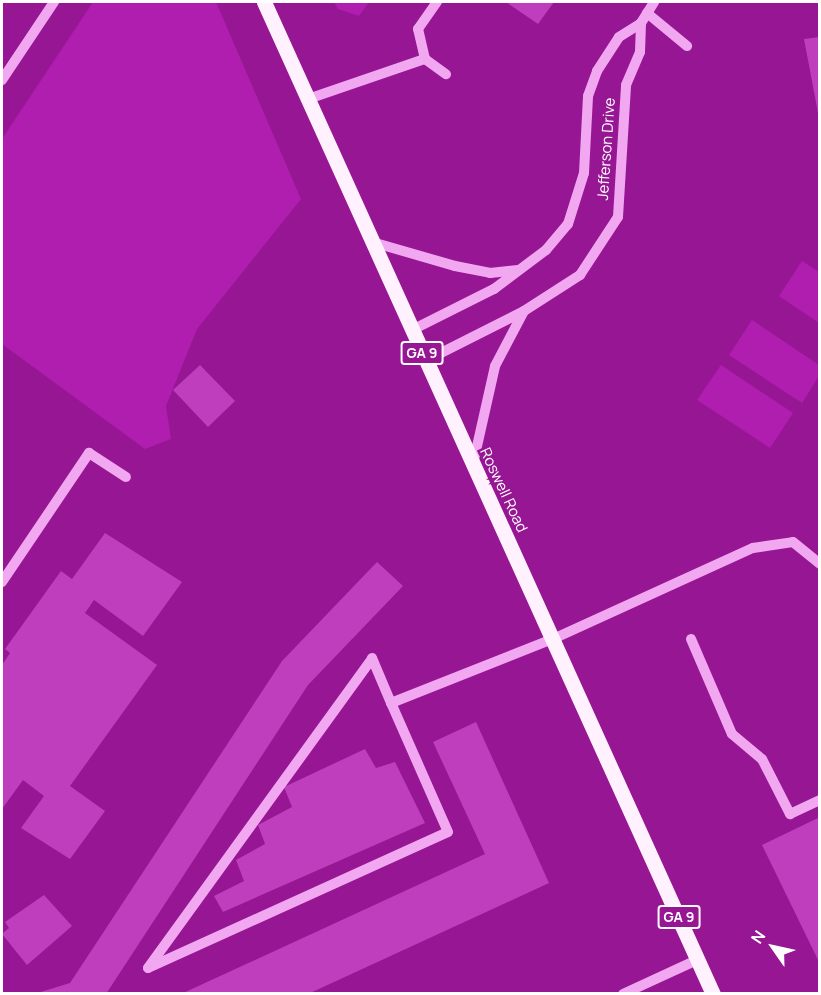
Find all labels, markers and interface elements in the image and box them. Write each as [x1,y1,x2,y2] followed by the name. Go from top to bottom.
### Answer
[593,97,619,201] street label: Jefferson Drive
[400,342,444,364] road number: GA 9
[477,445,531,535] street label: Roswell Road
[656,906,702,928] road number: GA 9
[743,917,803,977] north arrow
[746,926,770,948] text: N

